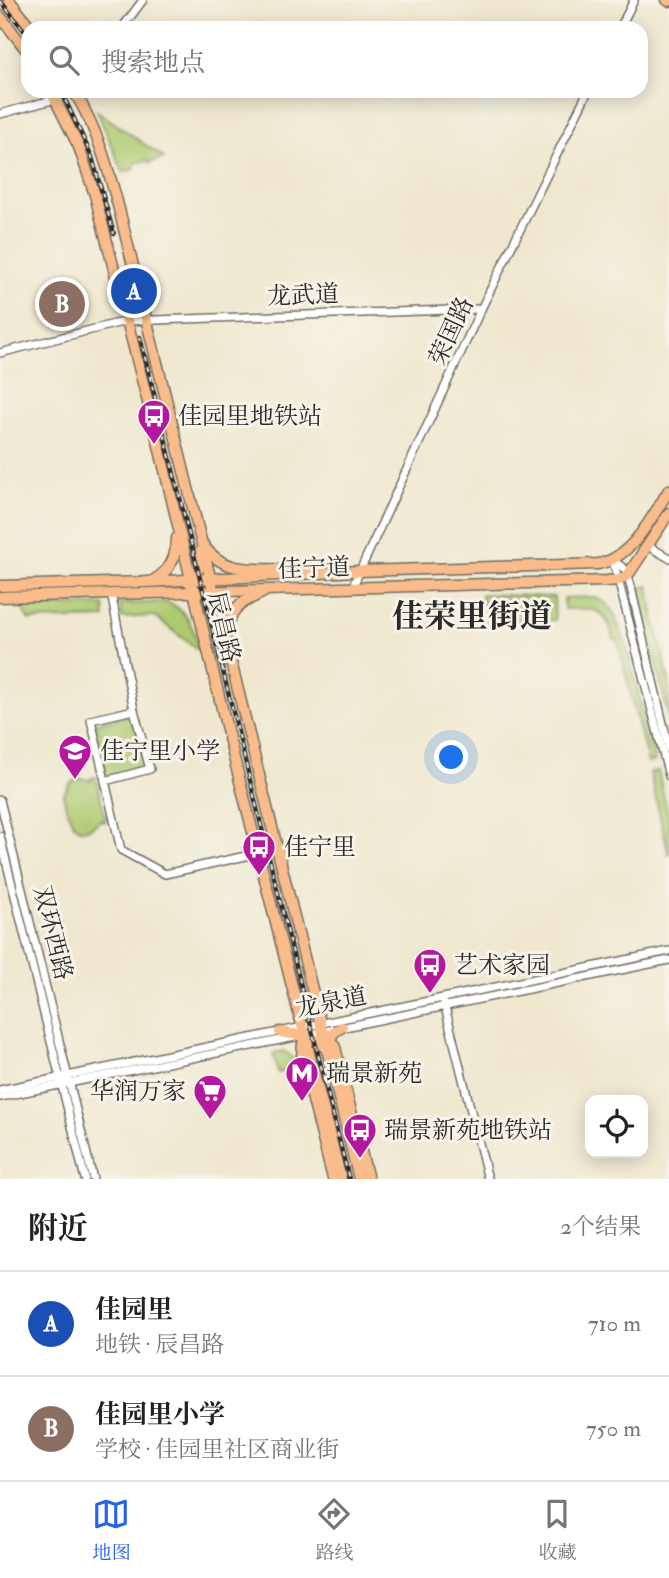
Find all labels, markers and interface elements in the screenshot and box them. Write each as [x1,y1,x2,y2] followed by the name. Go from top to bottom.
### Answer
[21,21,648,98] search box
[45,41,83,79] icon: search
[101,47,205,79] text: 搜索地点
[111,265,157,317] pin: A
[39,278,85,330] pin: B
[266,279,340,312] street label: 龙武道
[422,292,481,370] street label: 荣国路
[135,397,173,446] bus stop icon: 佳园里地铁站
[178,401,322,432] place label: 佳园里地铁站
[277,552,351,585] street label: 佳宁道
[200,589,247,666] street label: 辰昌路
[392,597,552,637] district label: 佳荣里街道
[56,732,94,781] school or university icon: 佳宁里小学
[100,736,220,767] place label: 佳宁里小学
[434,740,468,774] your location
[240,828,278,877] bus stop icon: 佳宁里
[284,832,356,863] place label: 佳宁里
[26,883,79,983] street label: 双环西路
[411,946,449,995] bus stop icon: 艺术家园
[454,950,550,981] place label: 艺术家园
[293,980,369,1025] street label: 龙泉道
[283,1054,321,1103] metro station icon: 瑞景新苑
[326,1058,422,1089] place label: 瑞景新苑
[191,1072,229,1121] supermarket icon: 华润万家
[90,1076,186,1107] place label: 华润万家
[585,1095,648,1158] map controls
[585,1095,648,1158] button: locate
[341,1111,379,1160] bus stop icon: 瑞景新苑地铁站
[384,1115,552,1146] place label: 瑞景新苑地铁站
[28,1210,88,1247] text: 附近
[560,1212,641,1241] text: 2个结果
[95,1294,173,1326] text: 佳园里
[44,1309,58,1338] text: A
[588,1309,641,1338] text: 710 m
[95,1330,224,1359] text: 地铁 · 辰昌路
[95,1399,225,1431] text: 佳园里小学
[43,1414,59,1443] text: B
[586,1414,641,1443] text: 750 m
[95,1435,339,1464] text: 学校 · 佳园里社区商业街
[92,1495,131,1565] tab: 地图
[315,1495,354,1565] tab: 路线
[538,1495,577,1565] tab: 收藏

